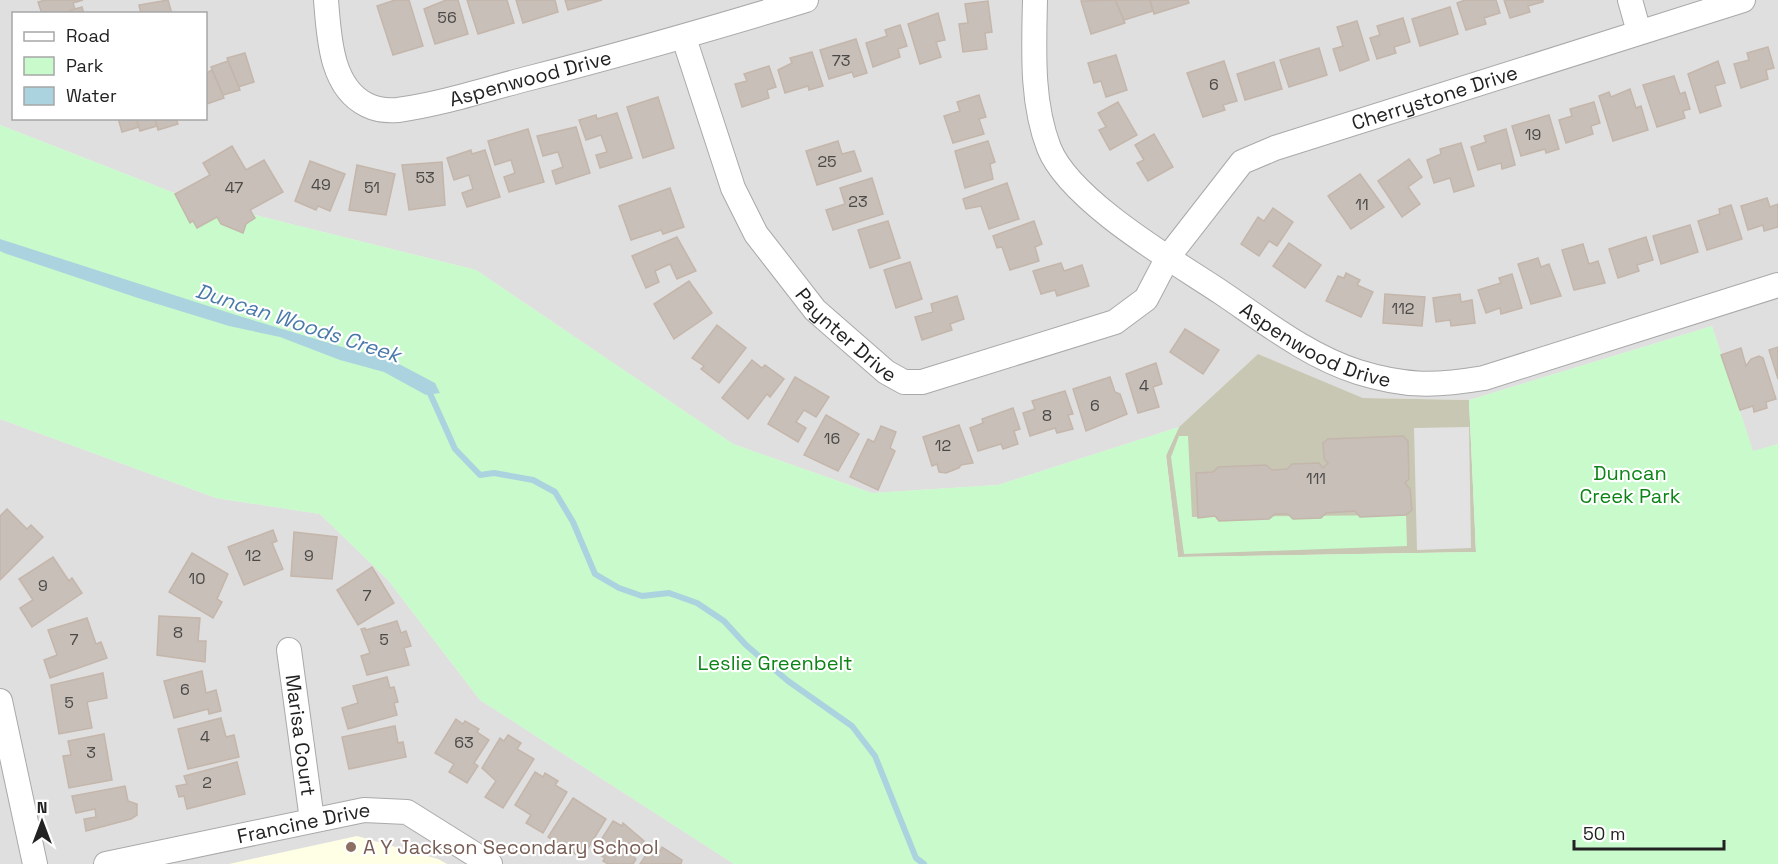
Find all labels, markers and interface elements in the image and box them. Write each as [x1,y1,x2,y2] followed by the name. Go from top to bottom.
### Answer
[437,7,457,28] house number: 56
[12,12,207,120] legend
[66,24,110,47] text: Road
[446,44,614,112] street label: Aspenwood Drive
[832,50,850,71] house number: 73
[66,54,104,77] text: Park
[1348,59,1521,136] street label: Cherrystone Drive
[1209,74,1219,95] house number: 6
[66,84,117,107] text: Water
[1525,124,1541,145] house number: 19
[817,151,837,172] house number: 25
[415,167,435,188] house number: 53
[311,174,331,195] house number: 49
[225,177,243,198] house number: 47
[364,177,380,198] house number: 51
[848,191,868,212] house number: 23
[1355,194,1369,215] house number: 11
[192,277,406,369] water label: Duncan Woods Creek
[790,282,901,388] street label: Paynter Drive
[1235,296,1393,393] street label: Aspenwood Drive
[1391,298,1415,319] house number: 112
[1139,375,1149,396] house number: 4
[1090,395,1100,416] house number: 6
[1042,405,1052,426] house number: 8
[824,428,840,449] house number: 16
[935,435,951,456] house number: 12
[1579,460,1681,509] park label: Duncan Creek Park
[1306,468,1326,489] house number: 111
[245,545,261,566] house number: 12
[304,545,314,566] house number: 9
[189,568,205,589] house number: 10
[38,575,48,596] house number: 9
[362,585,372,606] house number: 7
[173,622,183,643] house number: 8
[69,629,79,650] house number: 7
[379,629,389,650] house number: 5
[697,650,853,676] park label: Leslie Greenbelt
[279,673,322,798] street label: Marisa Court
[180,679,190,700] house number: 6
[64,692,74,713] house number: 5
[200,726,210,747] house number: 4
[454,732,474,753] house number: 63
[86,742,96,763] house number: 3
[202,772,212,793] house number: 2
[12,792,72,852] north arrow
[37,797,47,818] text: N
[235,797,371,849] street label: Francine Drive
[1574,813,1724,851] scale bar
[1583,822,1625,845] text: 50 m
[363,834,659,860] place label: A Y Jackson Secondary School
[344,840,358,854] marker: A Y Jackson Secondary School

